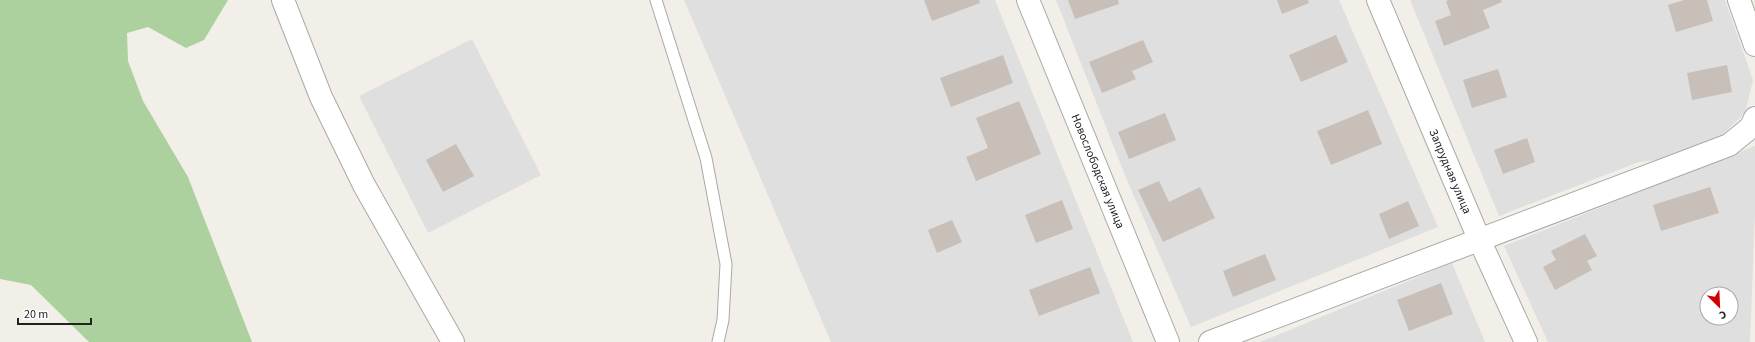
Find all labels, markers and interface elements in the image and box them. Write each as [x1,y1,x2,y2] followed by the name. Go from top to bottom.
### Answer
[1067,112,1129,231] street label: Новослободская улица
[1424,126,1475,217] street label: Запрудная улица
[1699,286,1739,326] north arrow
[18,300,91,326] scale bar
[24,306,48,323] text: 20 m
[1716,307,1729,323] text: С

